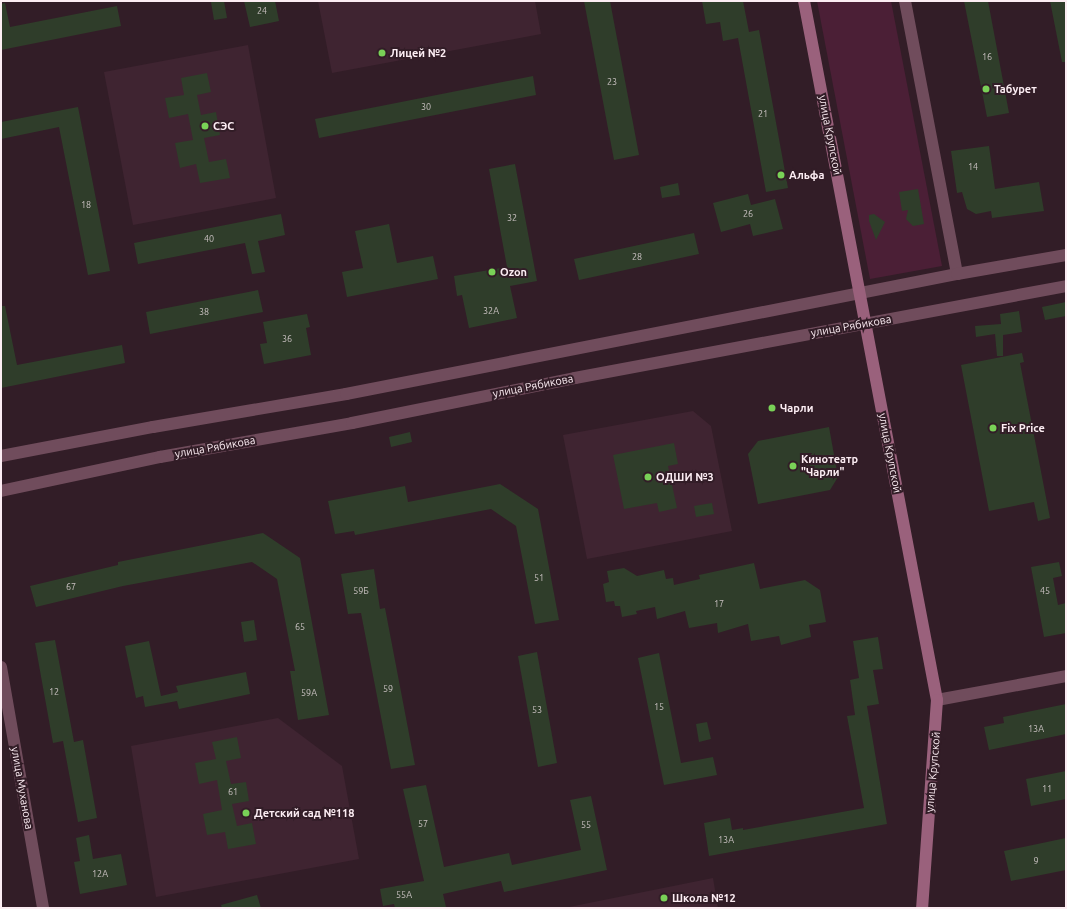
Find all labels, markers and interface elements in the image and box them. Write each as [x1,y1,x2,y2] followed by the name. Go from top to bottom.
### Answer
[257,6,267,16] house number: 24
[390,46,446,60] place label: Лицей №2
[377,48,387,58] marker: Лицей №2
[982,52,992,62] house number: 16
[607,77,617,87] house number: 23
[994,82,1037,96] place label: Табурет
[981,84,991,94] marker: Табурет
[816,94,844,176] street label: улица Крупской
[421,102,431,112] house number: 30
[758,109,768,119] house number: 21
[213,119,234,133] place label: СЭС
[200,121,210,131] marker: СЭС
[968,162,978,172] house number: 14
[789,168,824,182] place label: Альфа
[776,170,786,180] marker: Альфа
[81,200,91,210] house number: 18
[743,209,753,219] house number: 26
[507,213,517,223] house number: 32
[204,234,214,244] house number: 40
[632,252,642,262] house number: 28
[500,265,527,279] place label: Ozon
[487,267,497,277] marker: Ozon
[483,306,499,316] house number: 32А
[199,307,209,317] house number: 38
[810,312,892,340] street label: улица Рябикова
[282,334,292,344] house number: 36
[492,372,574,400] street label: улица Рябикова
[780,401,813,415] place label: Чарли
[767,403,777,413] marker: Чарли
[876,412,904,494] street label: улица Крупской
[1001,421,1045,435] place label: Fix Price
[988,423,998,433] marker: Fix Price
[174,433,256,461] street label: улица Рябикова
[801,453,858,479] place label: Кинотеатр "Чарли"
[788,461,798,471] marker: Кинотеатр "Чарли"
[656,470,714,484] place label: ОДШИ №3
[643,472,653,482] marker: ОДШИ №3
[534,573,544,583] house number: 51
[66,582,76,592] house number: 67
[353,586,369,596] house number: 59Б
[1040,586,1050,596] house number: 45
[714,599,724,609] house number: 17
[295,622,305,632] house number: 65
[383,684,393,694] house number: 59
[49,687,59,697] house number: 12
[301,688,317,698] house number: 59А
[654,702,664,712] house number: 15
[532,705,542,715] house number: 53
[1028,724,1044,734] house number: 13А
[923,731,943,813] street label: улица Крупской
[8,746,36,830] street label: улица Муханова
[1042,784,1052,794] house number: 11
[228,787,238,797] house number: 61
[254,806,354,820] place label: Детский сад №118
[241,808,251,818] marker: Детский сад №118
[418,819,428,829] house number: 57
[581,820,591,830] house number: 55
[718,835,734,845] house number: 13А
[1033,856,1039,866] house number: 9
[92,869,108,879] house number: 12А
[396,890,412,900] house number: 55А
[672,891,736,905] place label: Школа №12
[659,893,669,903] marker: Школа №12

